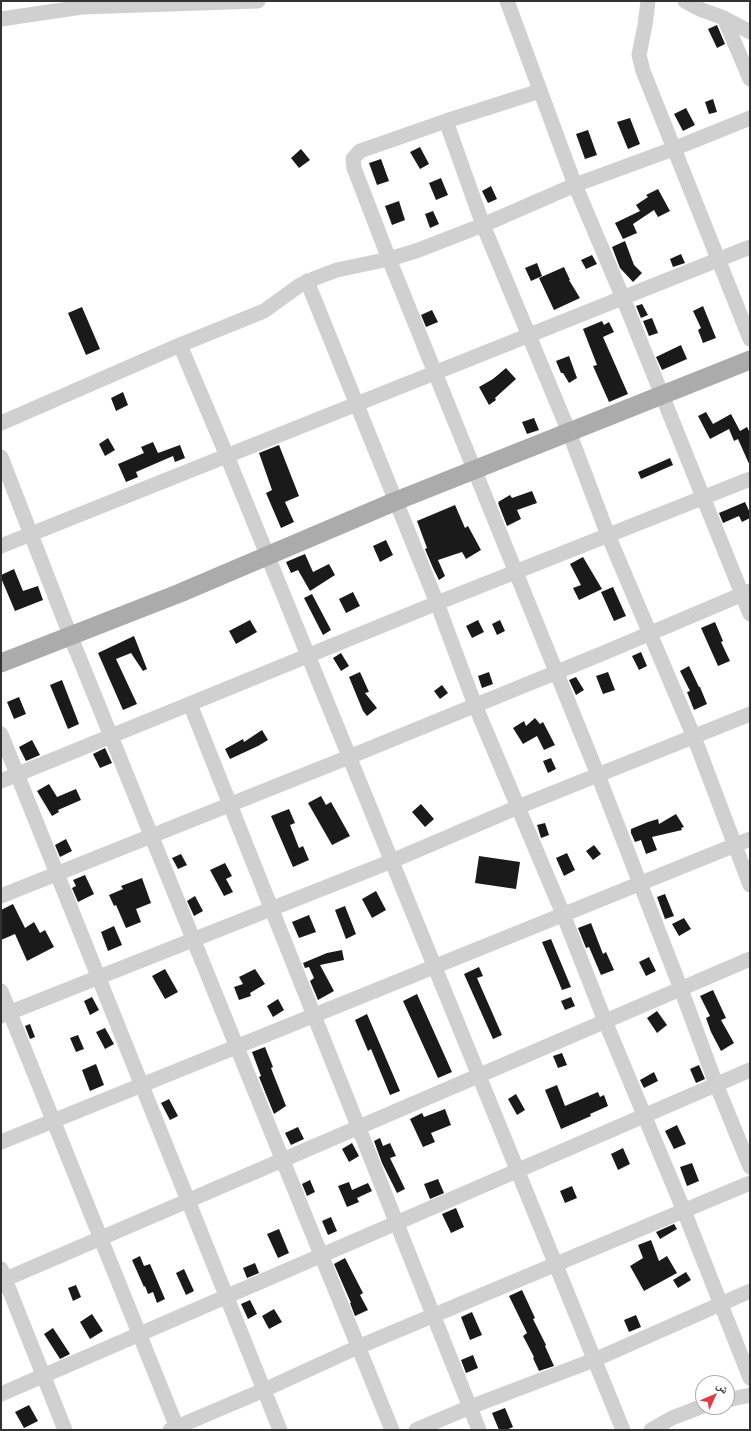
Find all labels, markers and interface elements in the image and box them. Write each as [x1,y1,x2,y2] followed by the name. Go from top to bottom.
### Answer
[695,1375,735,1415] north arrow
[714,1378,732,1396] text: ش

